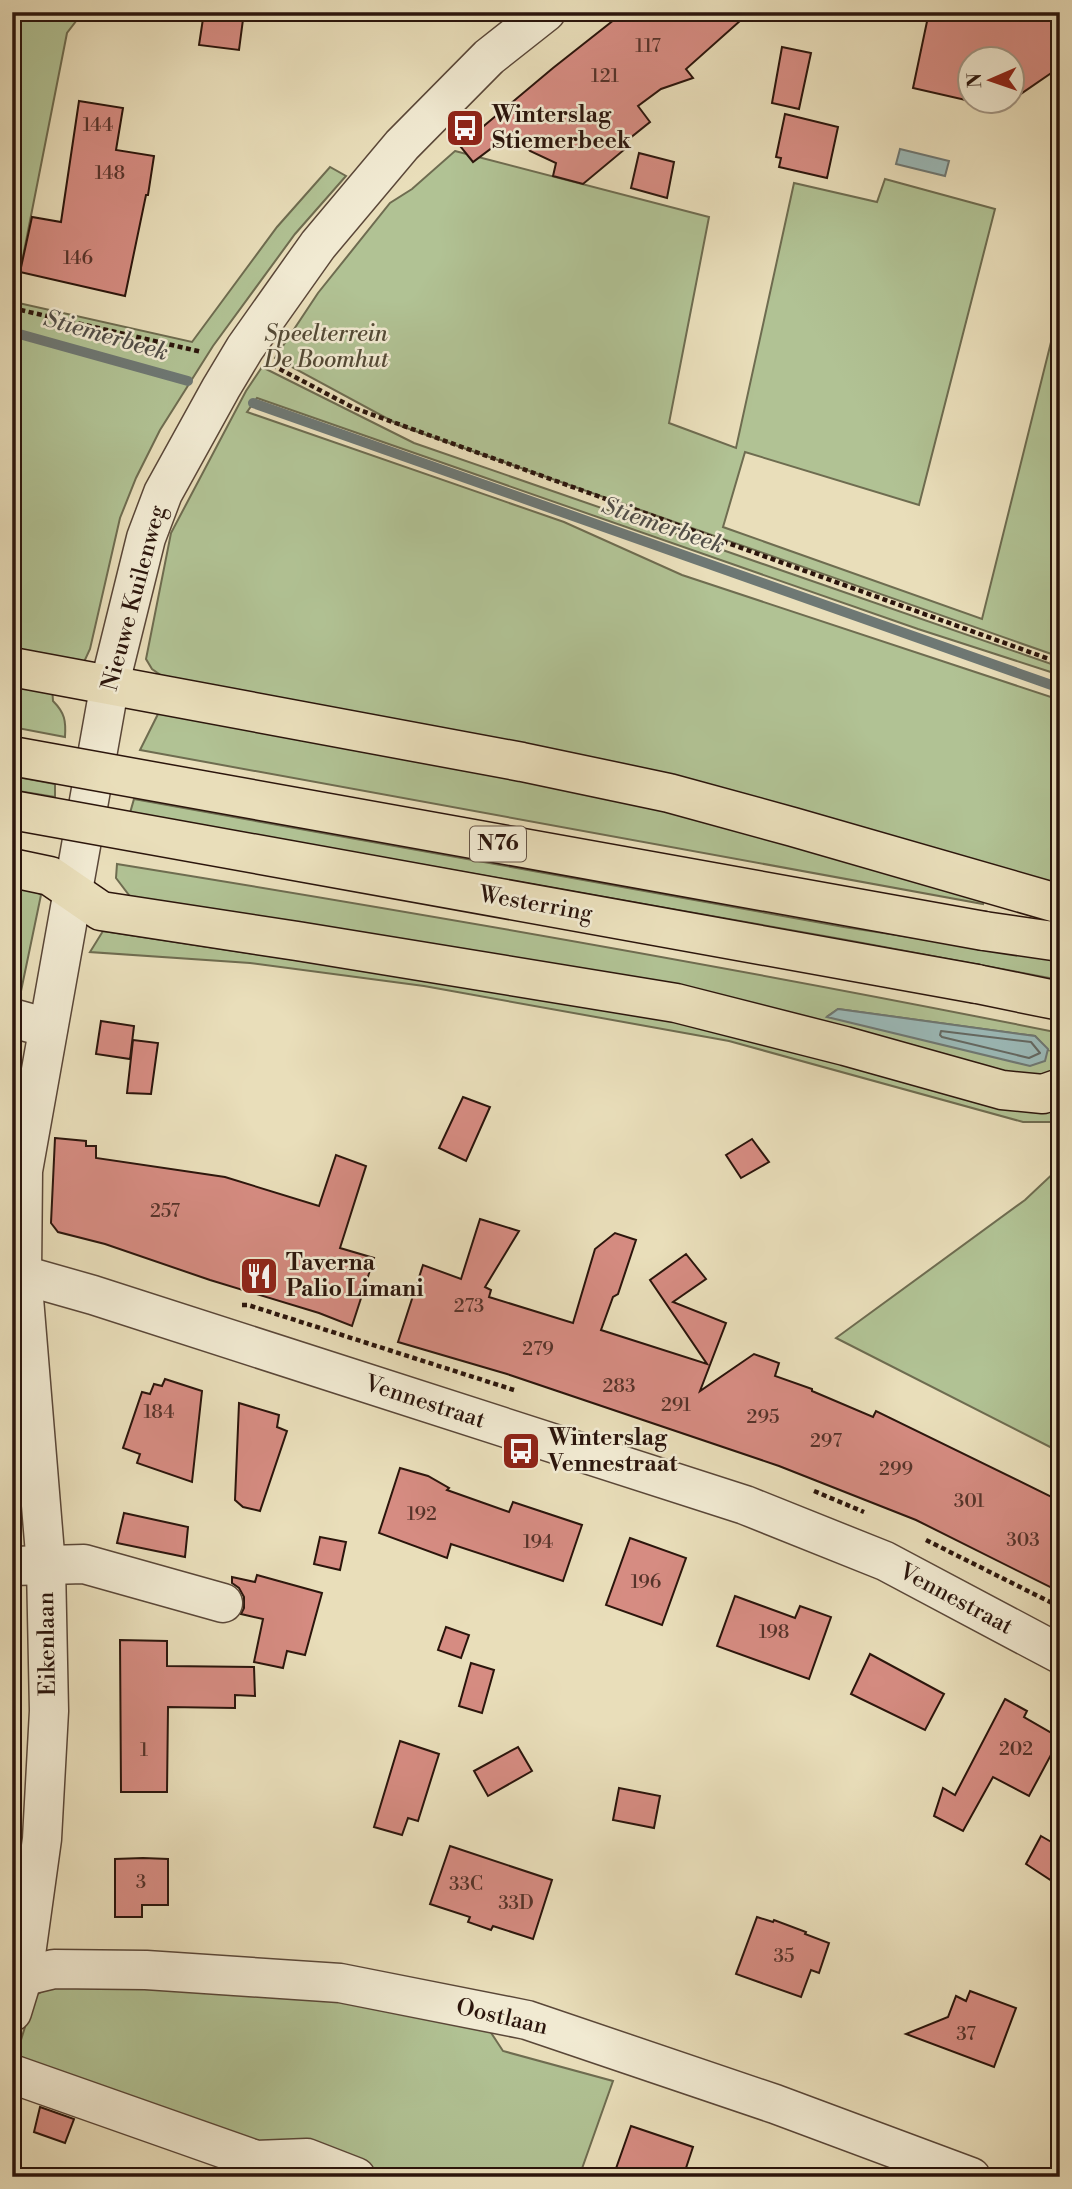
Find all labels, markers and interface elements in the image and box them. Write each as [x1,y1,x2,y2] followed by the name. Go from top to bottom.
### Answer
[635,34,661,58] house number: 117
[956,46,1026,116] north arrow
[591,64,619,88] house number: 121
[963,73,987,88] text: N
[491,101,632,155] place label: Winterslag Stiemerbeek
[444,107,486,149] bus stop icon: Winterslag Stiemerbeek
[83,113,113,137] house number: 144
[95,161,125,185] house number: 148
[63,246,93,270] house number: 146
[40,304,172,368] water label: Stiemerbeek
[263,320,389,374] park label: Speelterrein De Boomhut
[598,491,728,561] water label: Stiemerbeek
[96,502,172,694] street label: Nieuwe Kuilenweg
[470,826,526,862] road number: N76
[476,880,595,928] street label: Westerring
[150,1199,181,1223] house number: 257
[286,1249,424,1303] place label: Taverna Palio Limani
[238,1255,280,1297] restaurant icon: Taverna Palio Limani
[454,1294,484,1318] house number: 273
[522,1337,554,1361] house number: 279
[360,1369,489,1435] street label: Vennestraat
[603,1374,635,1398] house number: 283
[661,1393,691,1417] house number: 291
[143,1400,175,1424] house number: 184
[747,1405,779,1429] house number: 295
[547,1424,678,1478] place label: Winterslag Vennestraat
[810,1429,842,1453] house number: 297
[500,1430,542,1472] bus stop icon: Winterslag Vennestraat
[879,1457,913,1481] house number: 299
[954,1489,984,1513] house number: 301
[407,1502,437,1526] house number: 192
[1006,1528,1040,1552] house number: 303
[523,1530,553,1554] house number: 194
[893,1557,1018,1641] street label: Vennestraat
[631,1570,661,1594] house number: 196
[32,1591,62,1696] street label: Eikenlaan
[759,1620,789,1644] house number: 198
[999,1737,1033,1761] house number: 202
[140,1738,148,1762] house number: 1
[136,1870,146,1894] house number: 3
[449,1872,483,1896] house number: 33C
[498,1891,534,1915] house number: 33D
[774,1944,794,1968] house number: 35
[453,1993,551,2041] street label: Oostlaan
[956,2022,976,2046] house number: 37

